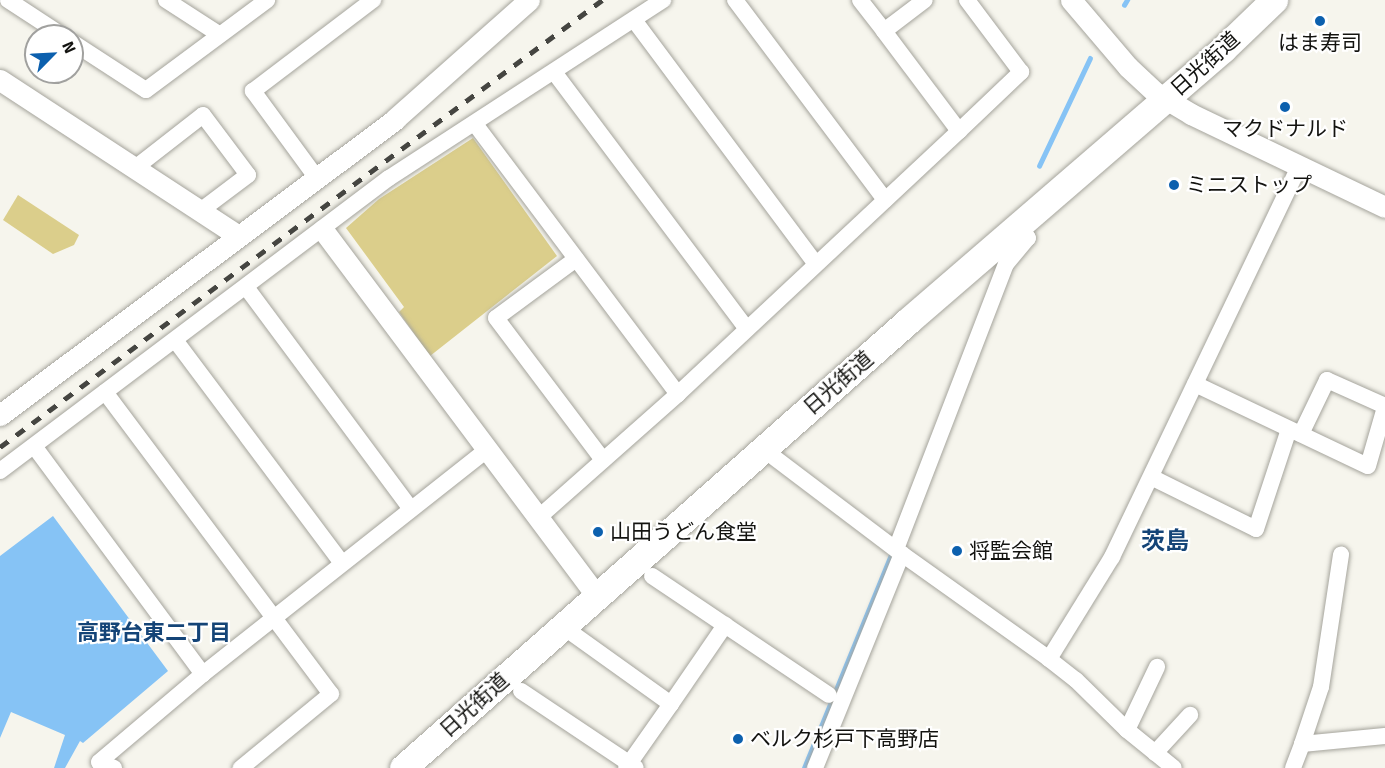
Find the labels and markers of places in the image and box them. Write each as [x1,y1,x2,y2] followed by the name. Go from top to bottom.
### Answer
[1313,14,1327,28] marker: はま寿司
[1278,30,1362,56] place label: はま寿司
[1278,100,1292,114] marker: マクドナルド
[1222,116,1348,142] place label: マクドナルド
[1186,172,1312,198] place label: ミニストップ
[1167,178,1181,192] marker: ミニストップ
[610,519,757,545] place label: 山田うどん食堂
[591,525,605,539] marker: 山田うどん食堂
[969,538,1053,564] place label: 将監会館
[950,544,964,558] marker: 将監会館
[750,726,939,752] place label: ベルク杉戸下高野店
[731,732,745,746] marker: ベルク杉戸下高野店

